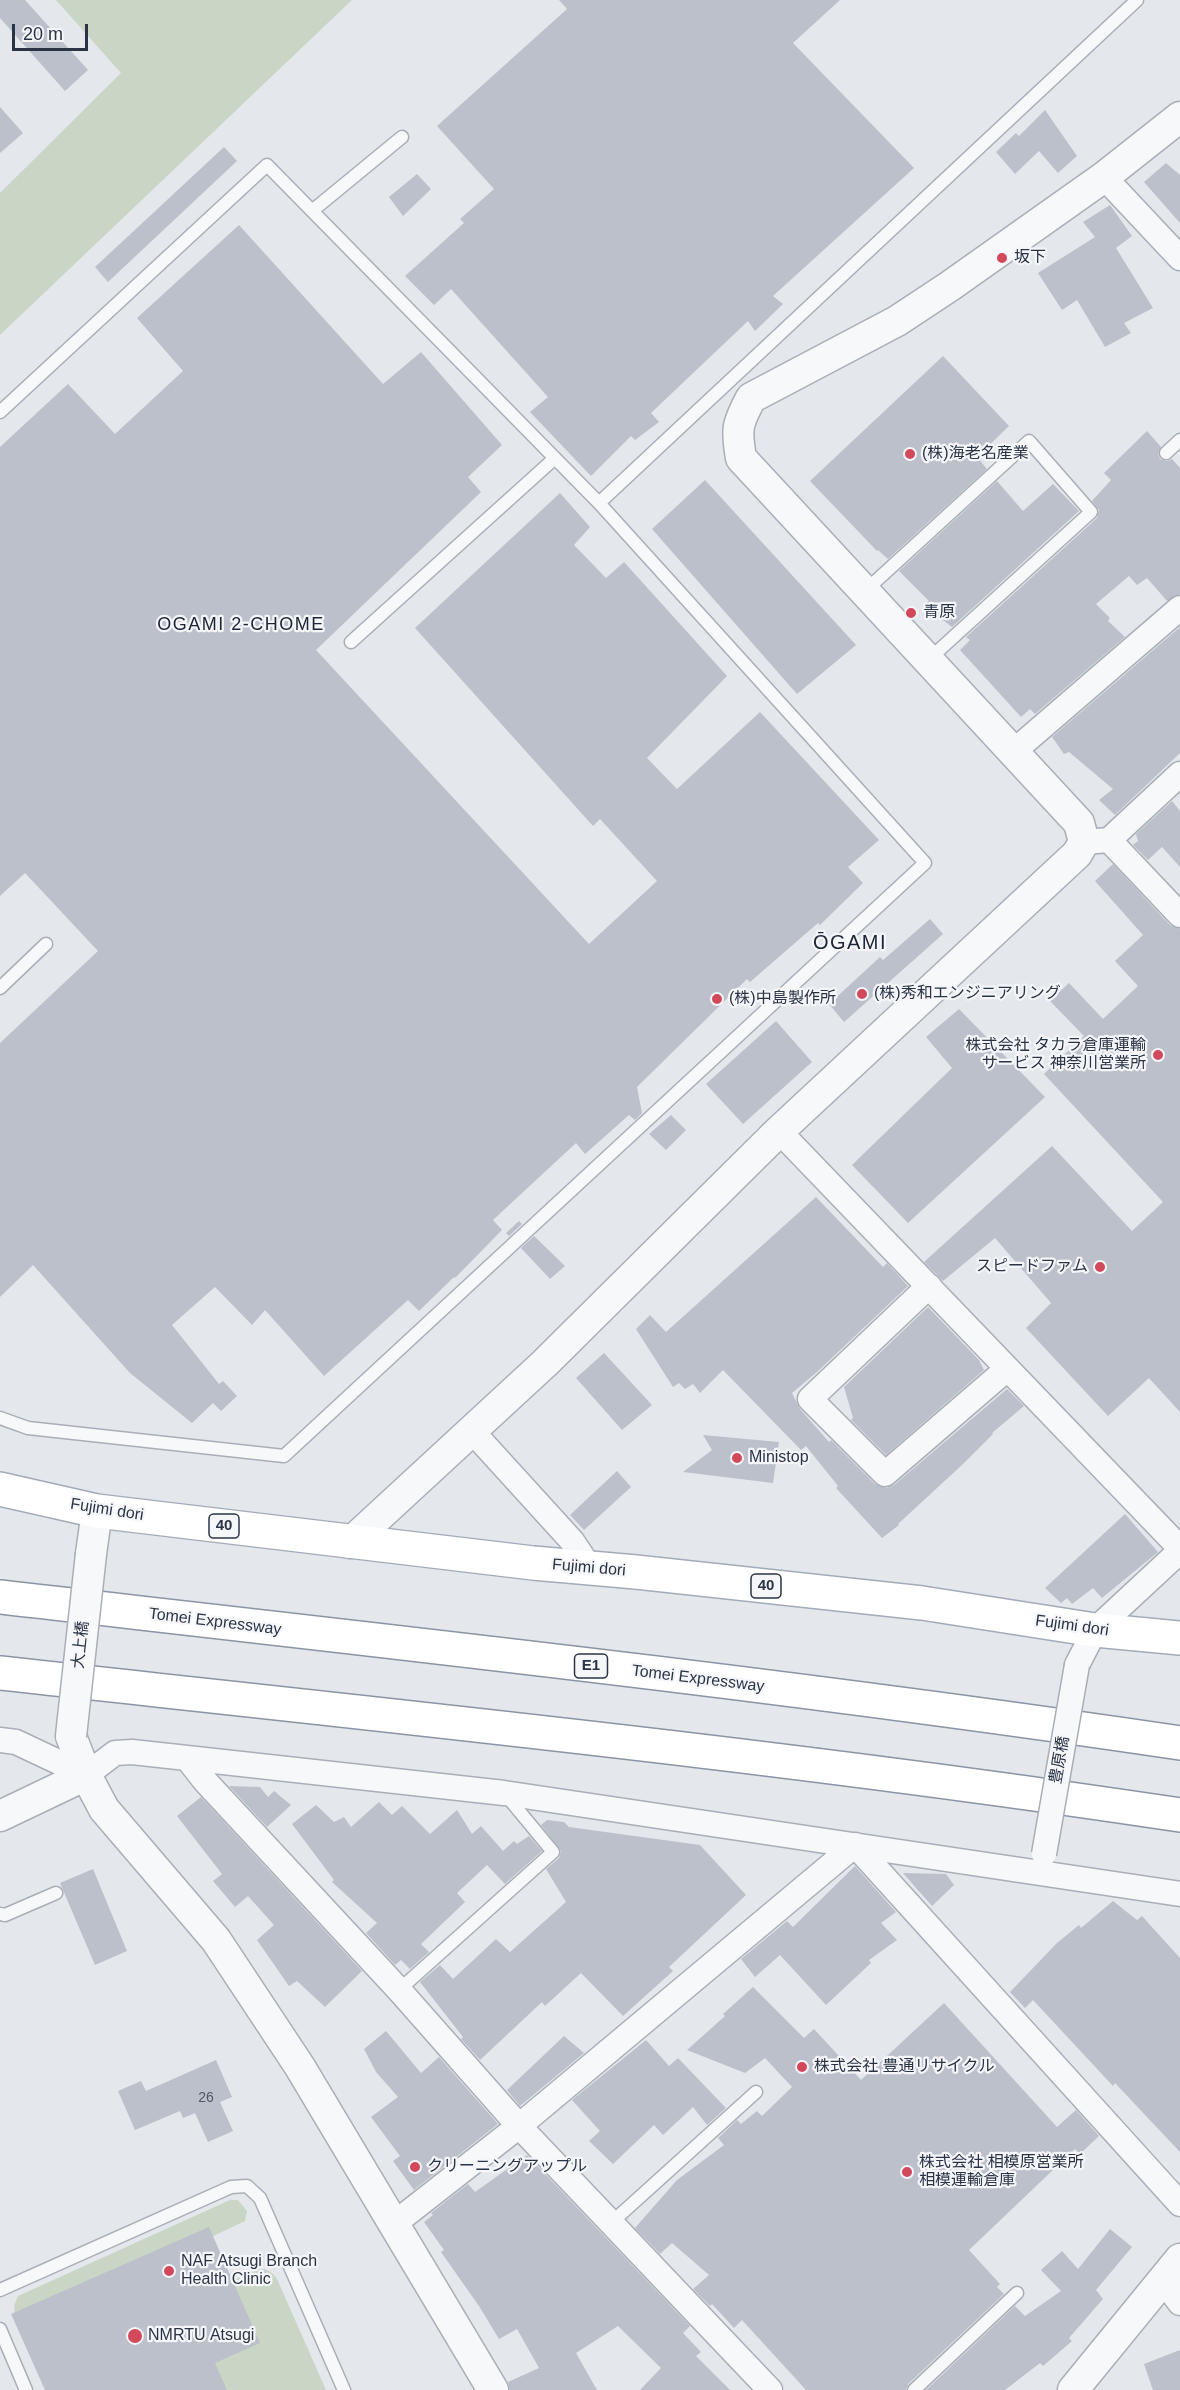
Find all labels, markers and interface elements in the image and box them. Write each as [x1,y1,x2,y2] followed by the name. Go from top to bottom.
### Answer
[15,12,92,50] scale bar
[23,24,63,44] text: 20 m
[1014,248,1046,268] place label: 坂下
[995,251,1009,265] marker: 坂下
[922,444,1029,464] place label: (株)海老名産業
[903,447,917,461] marker: (株)海老名産業
[923,603,955,623] place label: 青原
[904,606,918,620] marker: 青原
[157,614,325,636] district label: OGAMI 2-CHOME
[813,931,887,955] district label: ŌGAMI
[874,984,1061,1004] place label: (株)秀和エンジニアリング
[855,987,869,1001] marker: (株)秀和エンジニアリング
[729,989,836,1009] place label: (株)中島製作所
[710,992,724,1006] marker: (株)中島製作所
[966,1036,1146,1074] place label: 株式会社 タカラ倉庫運輸 サービス 神奈川営業所
[1151,1048,1165,1062] marker: 株式会社 タカラ倉庫運輸 サービス 神奈川営業所
[976,1257,1088,1277] place label: スピードファム
[1093,1260,1107,1274] marker: スピードファム
[749,1448,809,1468] place label: Ministop
[730,1451,744,1465] marker: Ministop
[69,1495,145,1525] street label: Fujimi dori
[209,1514,239,1538] road number: 40
[551,1555,627,1581] street label: Fujimi dori
[751,1574,781,1598] road number: 40
[148,1604,282,1640] street label: Tomei Expressway
[1034,1611,1110,1641] street label: Fujimi dori
[69,1620,93,1670] street label: 大上橋
[574,1654,608,1678] road number: E1
[631,1661,765,1697] street label: Tomei Expressway
[1046,1735,1074,1785] street label: 豊原橋
[814,2057,994,2077] place label: 株式会社 豊通リサイクル
[795,2060,809,2074] marker: 株式会社 豊通リサイクル
[198,2090,214,2106] house number: 26
[919,2153,1083,2191] place label: 株式会社 相模原営業所 相模運輸倉庫
[427,2157,587,2177] place label: クリーニングアップル
[408,2160,422,2174] marker: クリーニングアップル
[900,2165,914,2179] marker: 株式会社 相模原営業所 相模運輸倉庫
[181,2252,317,2290] place label: NAF Atsugi Branch Health Clinic
[162,2264,176,2278] marker: NAF Atsugi Branch Health Clinic
[148,2326,254,2346] place label: NMRTU Atsugi
[126,2327,144,2345] marker: NMRTU Atsugi

